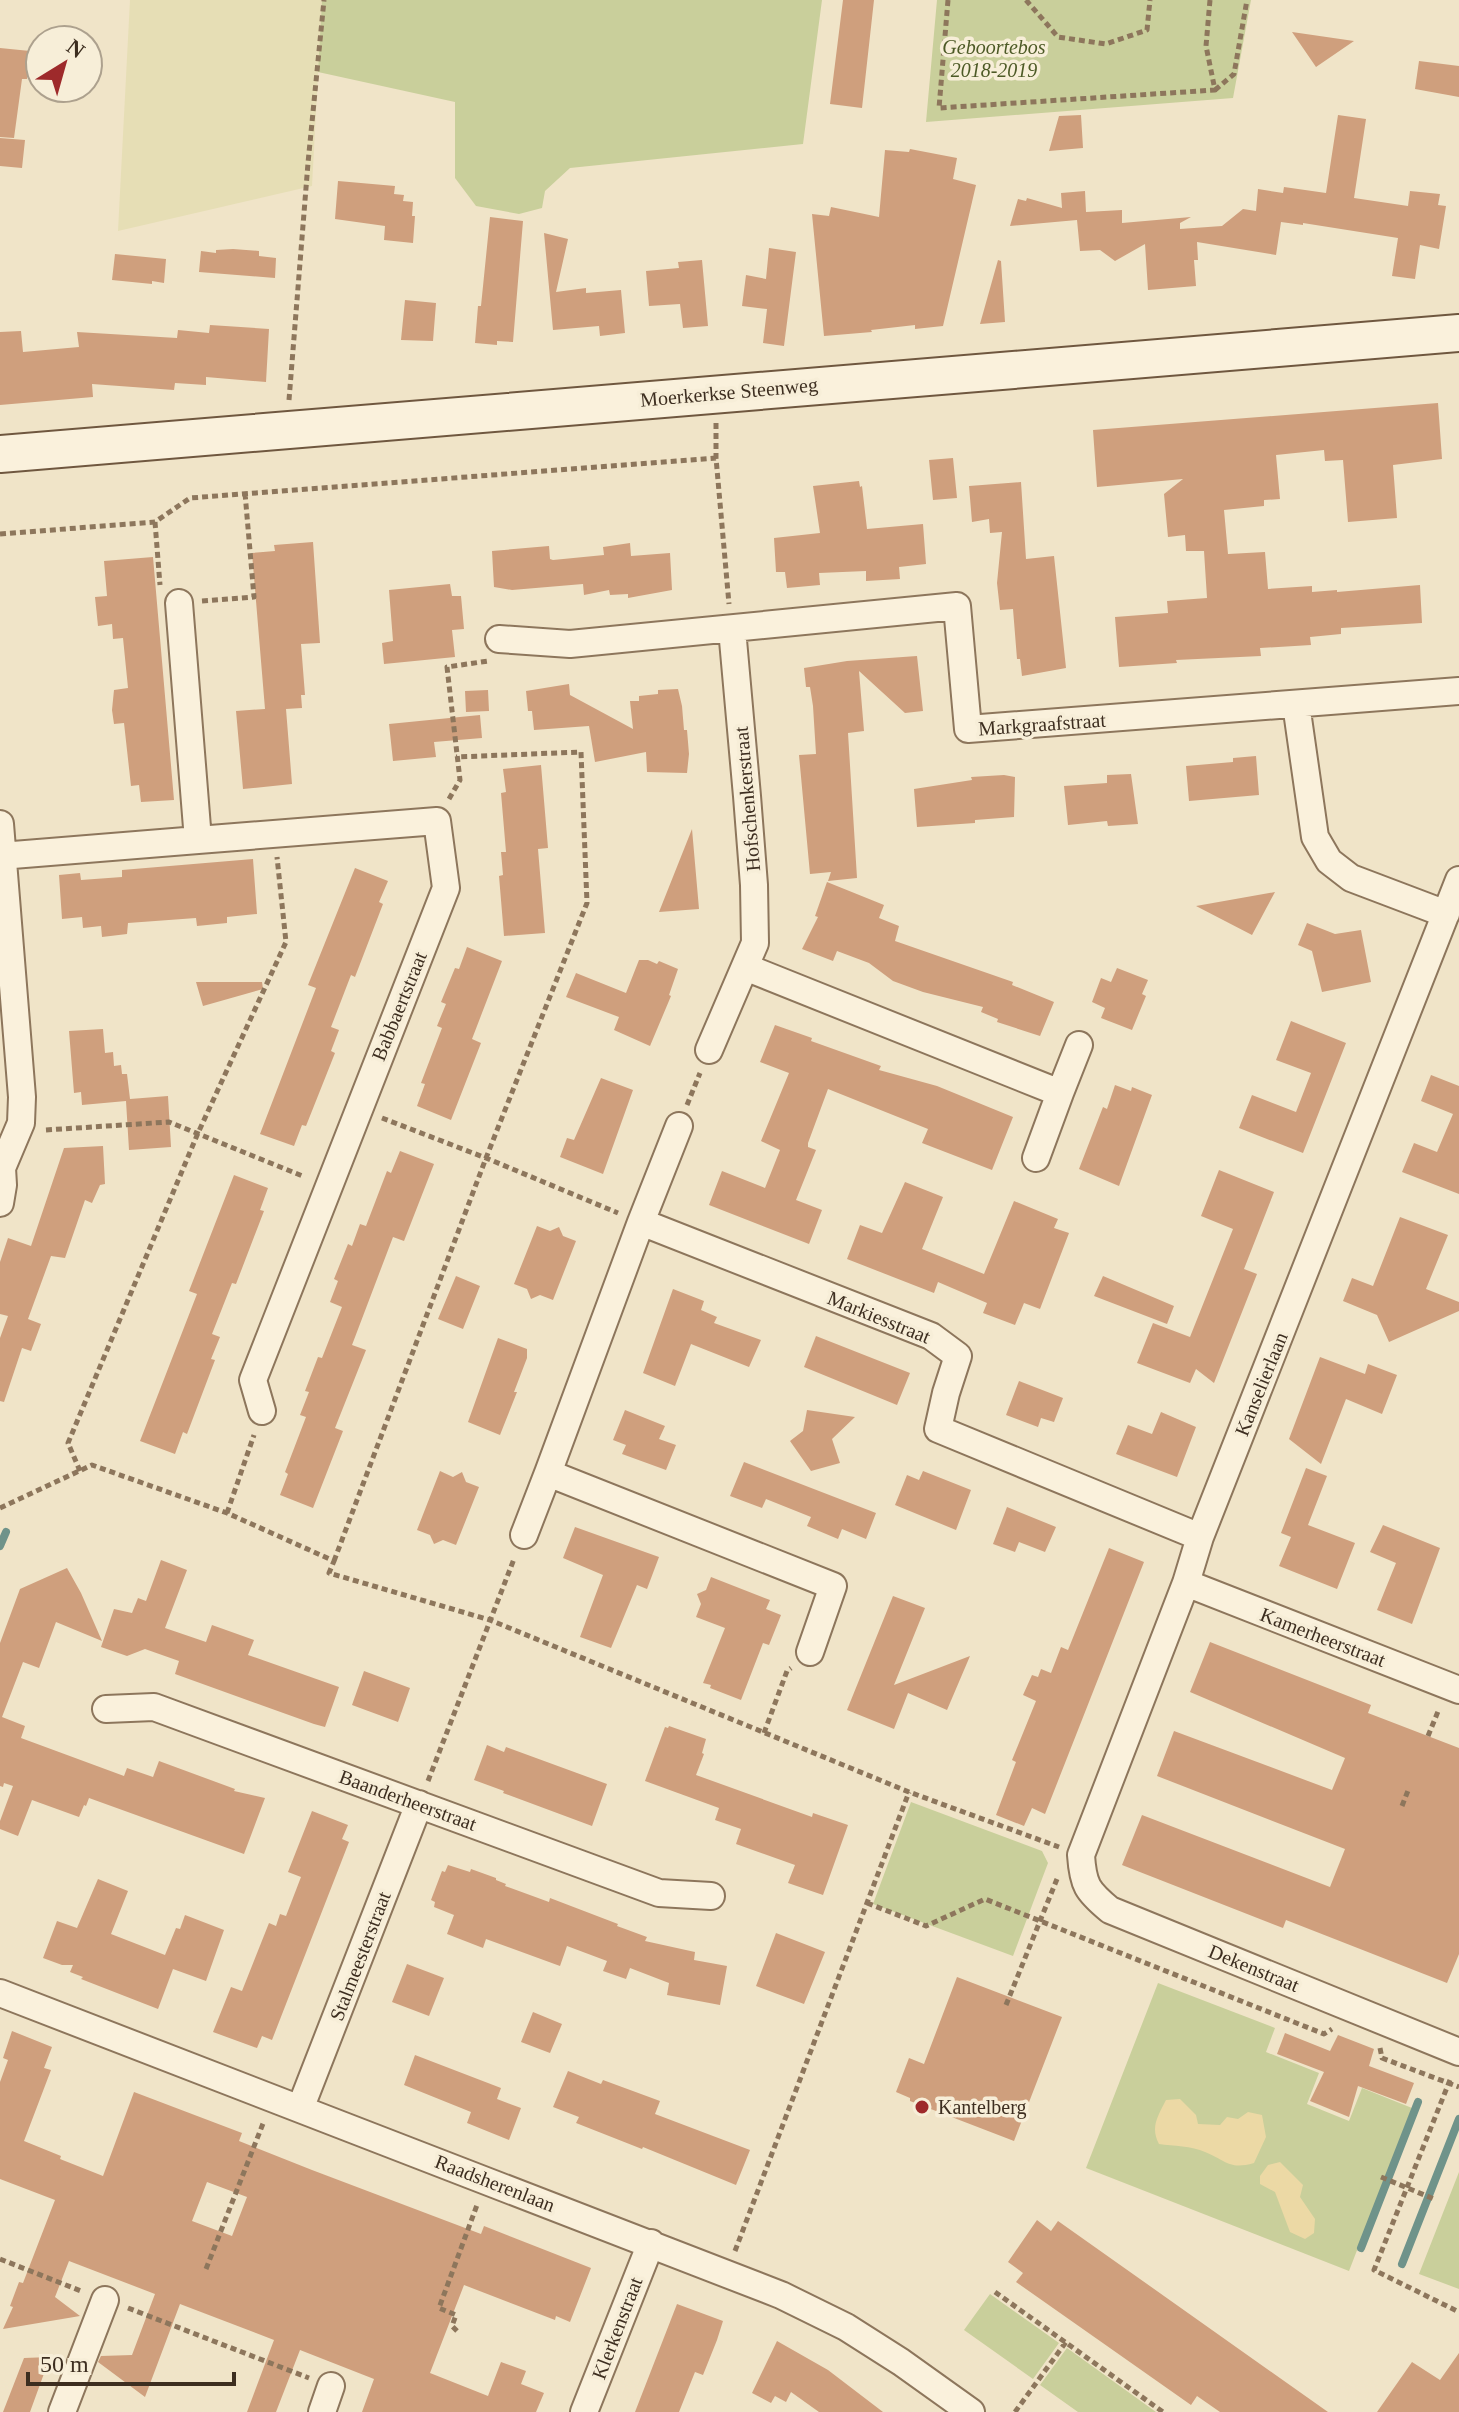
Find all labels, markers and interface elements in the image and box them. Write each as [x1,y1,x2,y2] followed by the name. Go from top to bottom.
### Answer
[24,24,104,104] north arrow
[62,34,90,63] text: N
[942,36,1046,81] park label: Geboortebos 2018-2019
[639,373,819,412] street label: Moerkerkse Steenweg
[978,709,1107,740] street label: Markgraafstraat
[730,725,764,872] street label: Hofschenkerstraat
[367,948,431,1064] street label: Babbaertstraat
[824,1286,934,1348] street label: Markiesstraat
[1230,1329,1292,1439] street label: Kanselierlaan
[1257,1603,1389,1671] street label: Kamerheerstraat
[336,1765,480,1835] street label: Baanderheerstraat
[325,1888,395,2024] street label: Stalmeesterstraat
[1206,1940,1303,1996] street label: Dekenstraat
[938,2096,1027,2119] place label: Kantelberg
[913,2098,931,2116] marker: Kantelberg
[432,2150,558,2216] street label: Raadsherenlaan
[587,2273,647,2382] street label: Klerkenstraat
[28,2336,234,2386] scale bar
[40,2351,89,2377] text: 50 m

